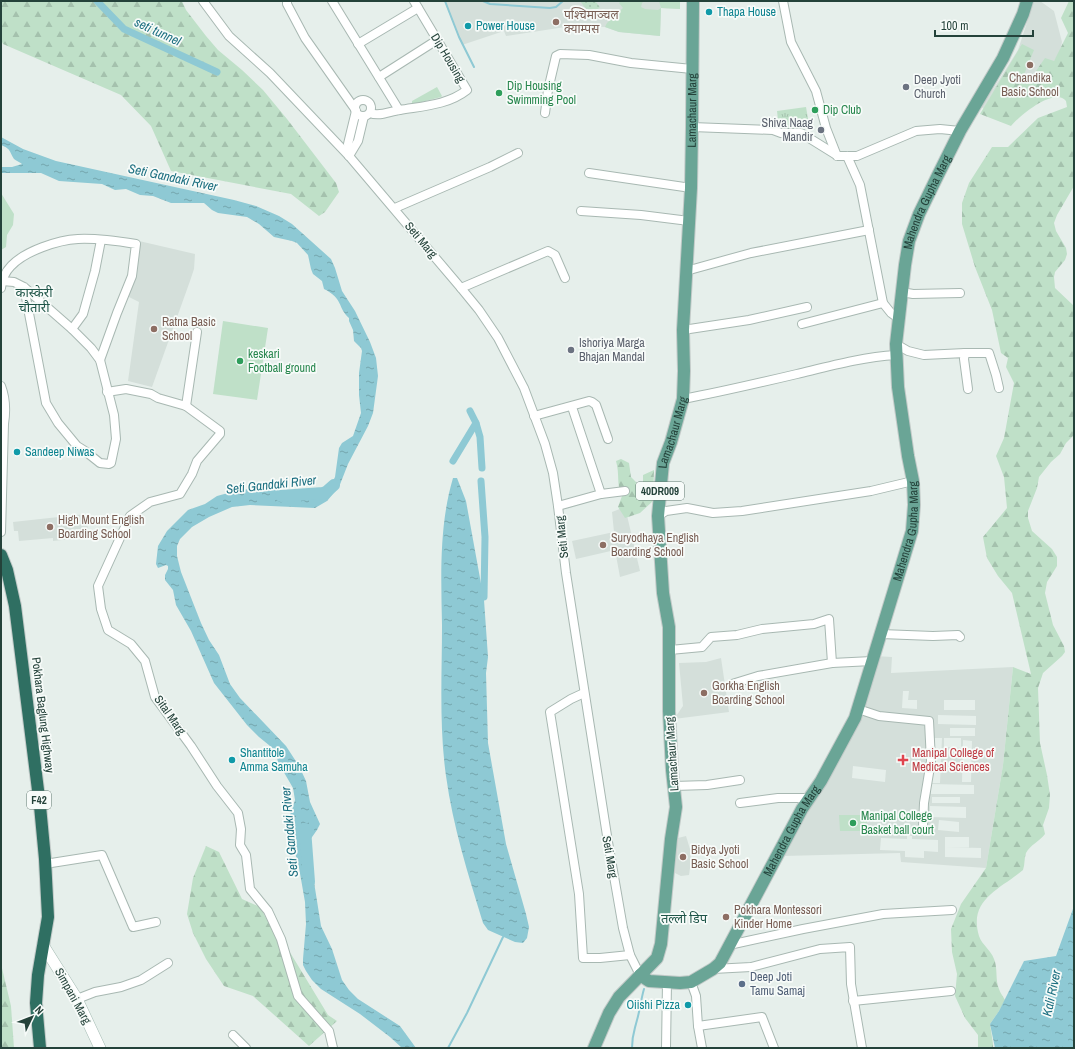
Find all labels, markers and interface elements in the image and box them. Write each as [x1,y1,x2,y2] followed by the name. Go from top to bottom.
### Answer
[717,4,776,20] place label: Thapa House
[564,7,619,37] place label: पश्‍चिमाञ्‍चल क्याम्पस
[704,7,714,17] marker: Thapa House
[935,12,1033,38] scale bar
[132,13,184,50] water label: seti tunnel
[551,17,561,27] marker: पश्‍चिमाञ्‍चल क्याम्पस
[476,18,535,34] place label: Power House
[941,18,968,34] text: 100 m
[463,21,473,31] marker: Power House
[427,30,469,86] street label: Dip Housing
[1025,60,1035,70] marker: Chandika Basic School
[1001,70,1059,100] place label: Chandika Basic School
[914,72,961,102] place label: Deep Jyoti Church
[684,73,700,148] street label: Lamachaur Marg
[507,78,576,108] place label: Dip Housing Swimming Pool
[901,82,911,92] marker: Deep Jyoti Church
[494,88,504,98] marker: Dip Housing Swimming Pool
[823,102,861,118] place label: Dip Club
[810,105,820,115] marker: Dip Club
[762,115,814,145] place label: Shiva Naag Mandir
[816,125,826,135] marker: Shiva Naag Mandir
[900,152,955,250] street label: Mahendra Gupha Marg
[127,160,219,195] water label: Seti Gandaki River
[401,219,441,262] street label: Seti Marg
[15,284,53,316] district label: कास्केरी चौतारी
[162,314,216,344] place label: Ratna Basic School
[149,324,159,334] marker: Ratna Basic School
[579,335,645,365] place label: Ishoriya Marga Bhajan Mandal
[566,345,576,355] marker: Ishoriya Marga Bhajan Mandal
[248,346,316,376] place label: keskari Football ground
[235,356,245,366] marker: keskari Football ground
[655,394,691,469] street label: Lamachaur Marg
[25,444,95,460] place label: Sandeep Niwas
[12,447,22,457] marker: Sandeep Niwas
[225,471,317,498] water label: Seti Gandaki River
[889,480,922,583] street label: Mahendra Gupha Marg
[636,482,684,500] road number: 40DR009
[58,512,144,542] place label: High Mount English Boarding School
[552,514,572,559] street label: Seti Marg
[45,522,55,532] marker: High Mount English Boarding School
[611,530,699,560] place label: Suryodhaya English Boarding School
[598,540,608,550] marker: Suryodhaya English Boarding School
[28,656,58,774] street label: Pokhara Baglung Highway
[712,678,785,708] place label: Gorkha English Boarding School
[699,688,709,698] marker: Gorkha English Boarding School
[151,692,190,738] street label: Sital Marg
[661,716,683,792] street label: Lamachaur Marg
[239,745,308,775] place label: Shantitole Amma Samuha
[912,745,994,775] place label: Manipal College of Medical Sciences
[897,754,909,766] marker: Manipal College of Medical Sciences
[227,755,237,765] marker: Shantitole Amma Samuha
[760,782,824,879] street label: Mahendra Gupha Marg
[277,786,302,878] water label: Seti Gandaki River
[27,791,51,809] road number: F42
[861,808,934,838] place label: Manipal College Basket ball court
[848,818,858,828] marker: Manipal College Basket ball court
[598,835,622,880] street label: Seti Marg
[691,842,748,872] place label: Bidya Jyoti Basic School
[678,852,688,862] marker: Bidya Jyoti Basic School
[734,902,822,932] place label: Pokhara Montessori Kinder Home
[661,910,708,927] district label: तल्लो डिप
[721,912,731,922] marker: Pokhara Montessori Kinder Home
[51,965,95,1027] street label: Simpani Marg
[1038,968,1065,1018] water label: Kali River
[750,969,805,999] place label: Deep Joti Tamu Samaj
[737,979,747,989] marker: Deep Joti Tamu Samaj
[12,997,52,1037] north arrow
[626,997,681,1013] place label: Oiishi Pizza
[683,1000,693,1010] marker: Oiishi Pizza
[32,1003,47,1017] text: N

